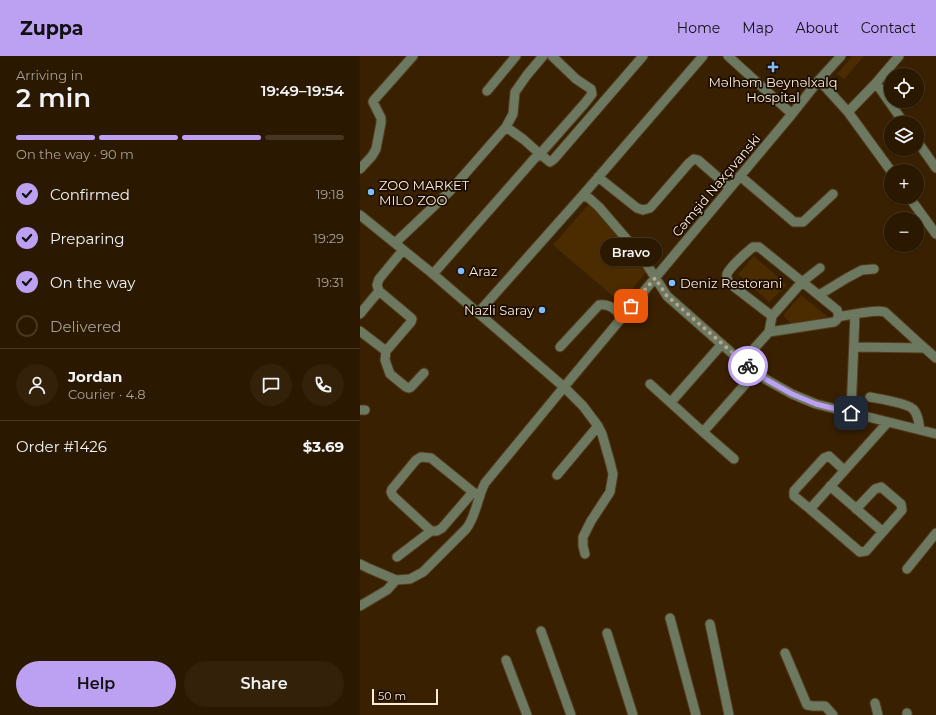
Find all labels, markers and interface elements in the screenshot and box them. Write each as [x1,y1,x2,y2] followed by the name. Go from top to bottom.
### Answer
[20,17,84,40] text: Zuppa
[677,19,720,37] text: Home
[742,19,773,37] text: Map
[795,19,839,37] text: About
[861,19,916,37] text: Contact
[767,61,779,73] marker: Məlhəm Beynəlxalq Hospital
[16,67,83,83] text: Arriving in
[884,68,924,252] map controls
[884,68,924,108] button: locate
[708,74,838,105] place label: Məlhəm Beynəlxalq Hospital
[261,81,344,100] text: 19:49–19:54
[16,82,91,114] text: 2 min
[884,116,924,156] button: layers
[668,130,764,240] street label: Cəmşid Naxçıvanski
[16,146,134,162] text: On the way · 90 m
[884,164,924,204] button: +
[379,177,470,208] place label: ZOO MARKET MILO ZOO
[16,183,38,205] icon: check
[50,185,130,204] text: Confirmed
[316,186,344,202] text: 19:18
[366,187,376,197] marker: ZOO MARKET MILO ZOO
[884,212,924,252] button: −
[16,227,38,249] icon: check
[50,229,125,248] text: Preparing
[313,230,344,246] text: 19:29
[600,238,662,266] callout: Bravo
[612,244,650,260] text: Bravo
[469,263,498,279] place label: Araz
[456,266,466,276] marker: Araz
[16,271,38,293] icon: check
[50,273,135,292] text: On the way
[317,274,344,290] text: 19:31
[680,275,782,291] place label: Deniz Restorani
[667,278,677,288] marker: Deniz Restorani
[614,289,648,323] pin
[620,295,642,317] icon: bag
[464,302,535,318] place label: Nazli Saray
[537,305,547,315] marker: Nazli Saray
[50,317,122,336] text: Delivered
[728,346,768,386] courier
[737,355,759,377] icon: bike
[16,364,58,406] button: person
[250,364,292,406] button: chat
[302,364,344,406] button: phone
[68,367,122,386] text: Jordan
[68,386,146,402] text: Courier · 4.8
[834,396,868,430] pin
[840,402,862,424] icon: home
[16,437,107,456] text: Order #1426
[303,437,344,456] text: $3.69
[16,661,176,707] button: Help
[184,661,344,707] button: Share
[372,687,438,706] scale bar
[378,689,406,703] text: 50 m

